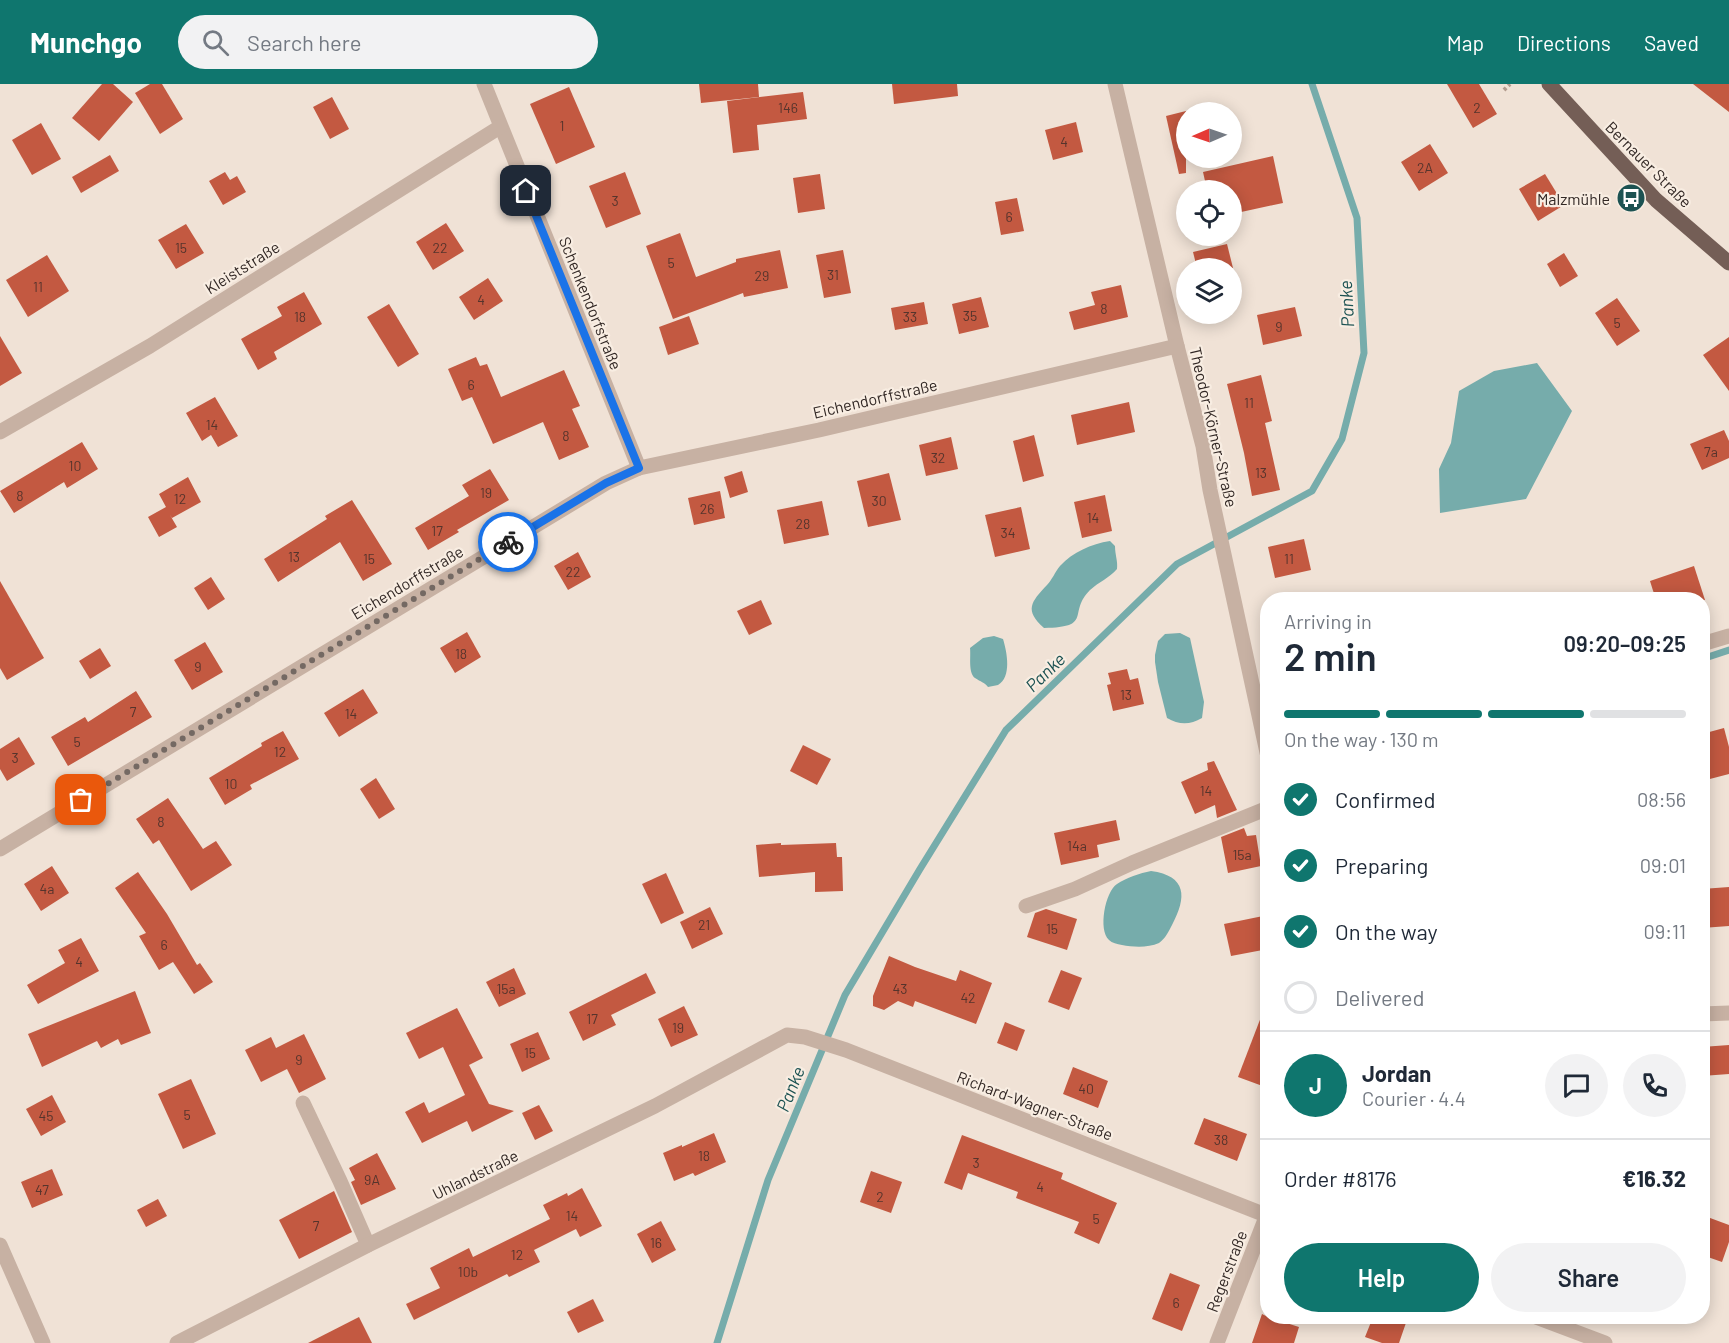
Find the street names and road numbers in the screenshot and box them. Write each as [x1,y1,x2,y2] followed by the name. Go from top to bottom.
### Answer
[1602,117,1696,211] street label: Bernauer Straße
[556,234,626,372] street label: Schenkendorfstraße
[201,237,283,297] street label: Kleiststraße
[1186,345,1242,509] street label: Theodor-Körner-Straße
[811,374,939,422] street label: Eichendorffstraße
[348,541,466,623] street label: Eichendorffstraße
[954,1066,1116,1144] street label: Richard-Wagner-Straße
[429,1145,521,1203] street label: Uhlandstraße
[1202,1227,1250,1315] street label: Regerstraße

